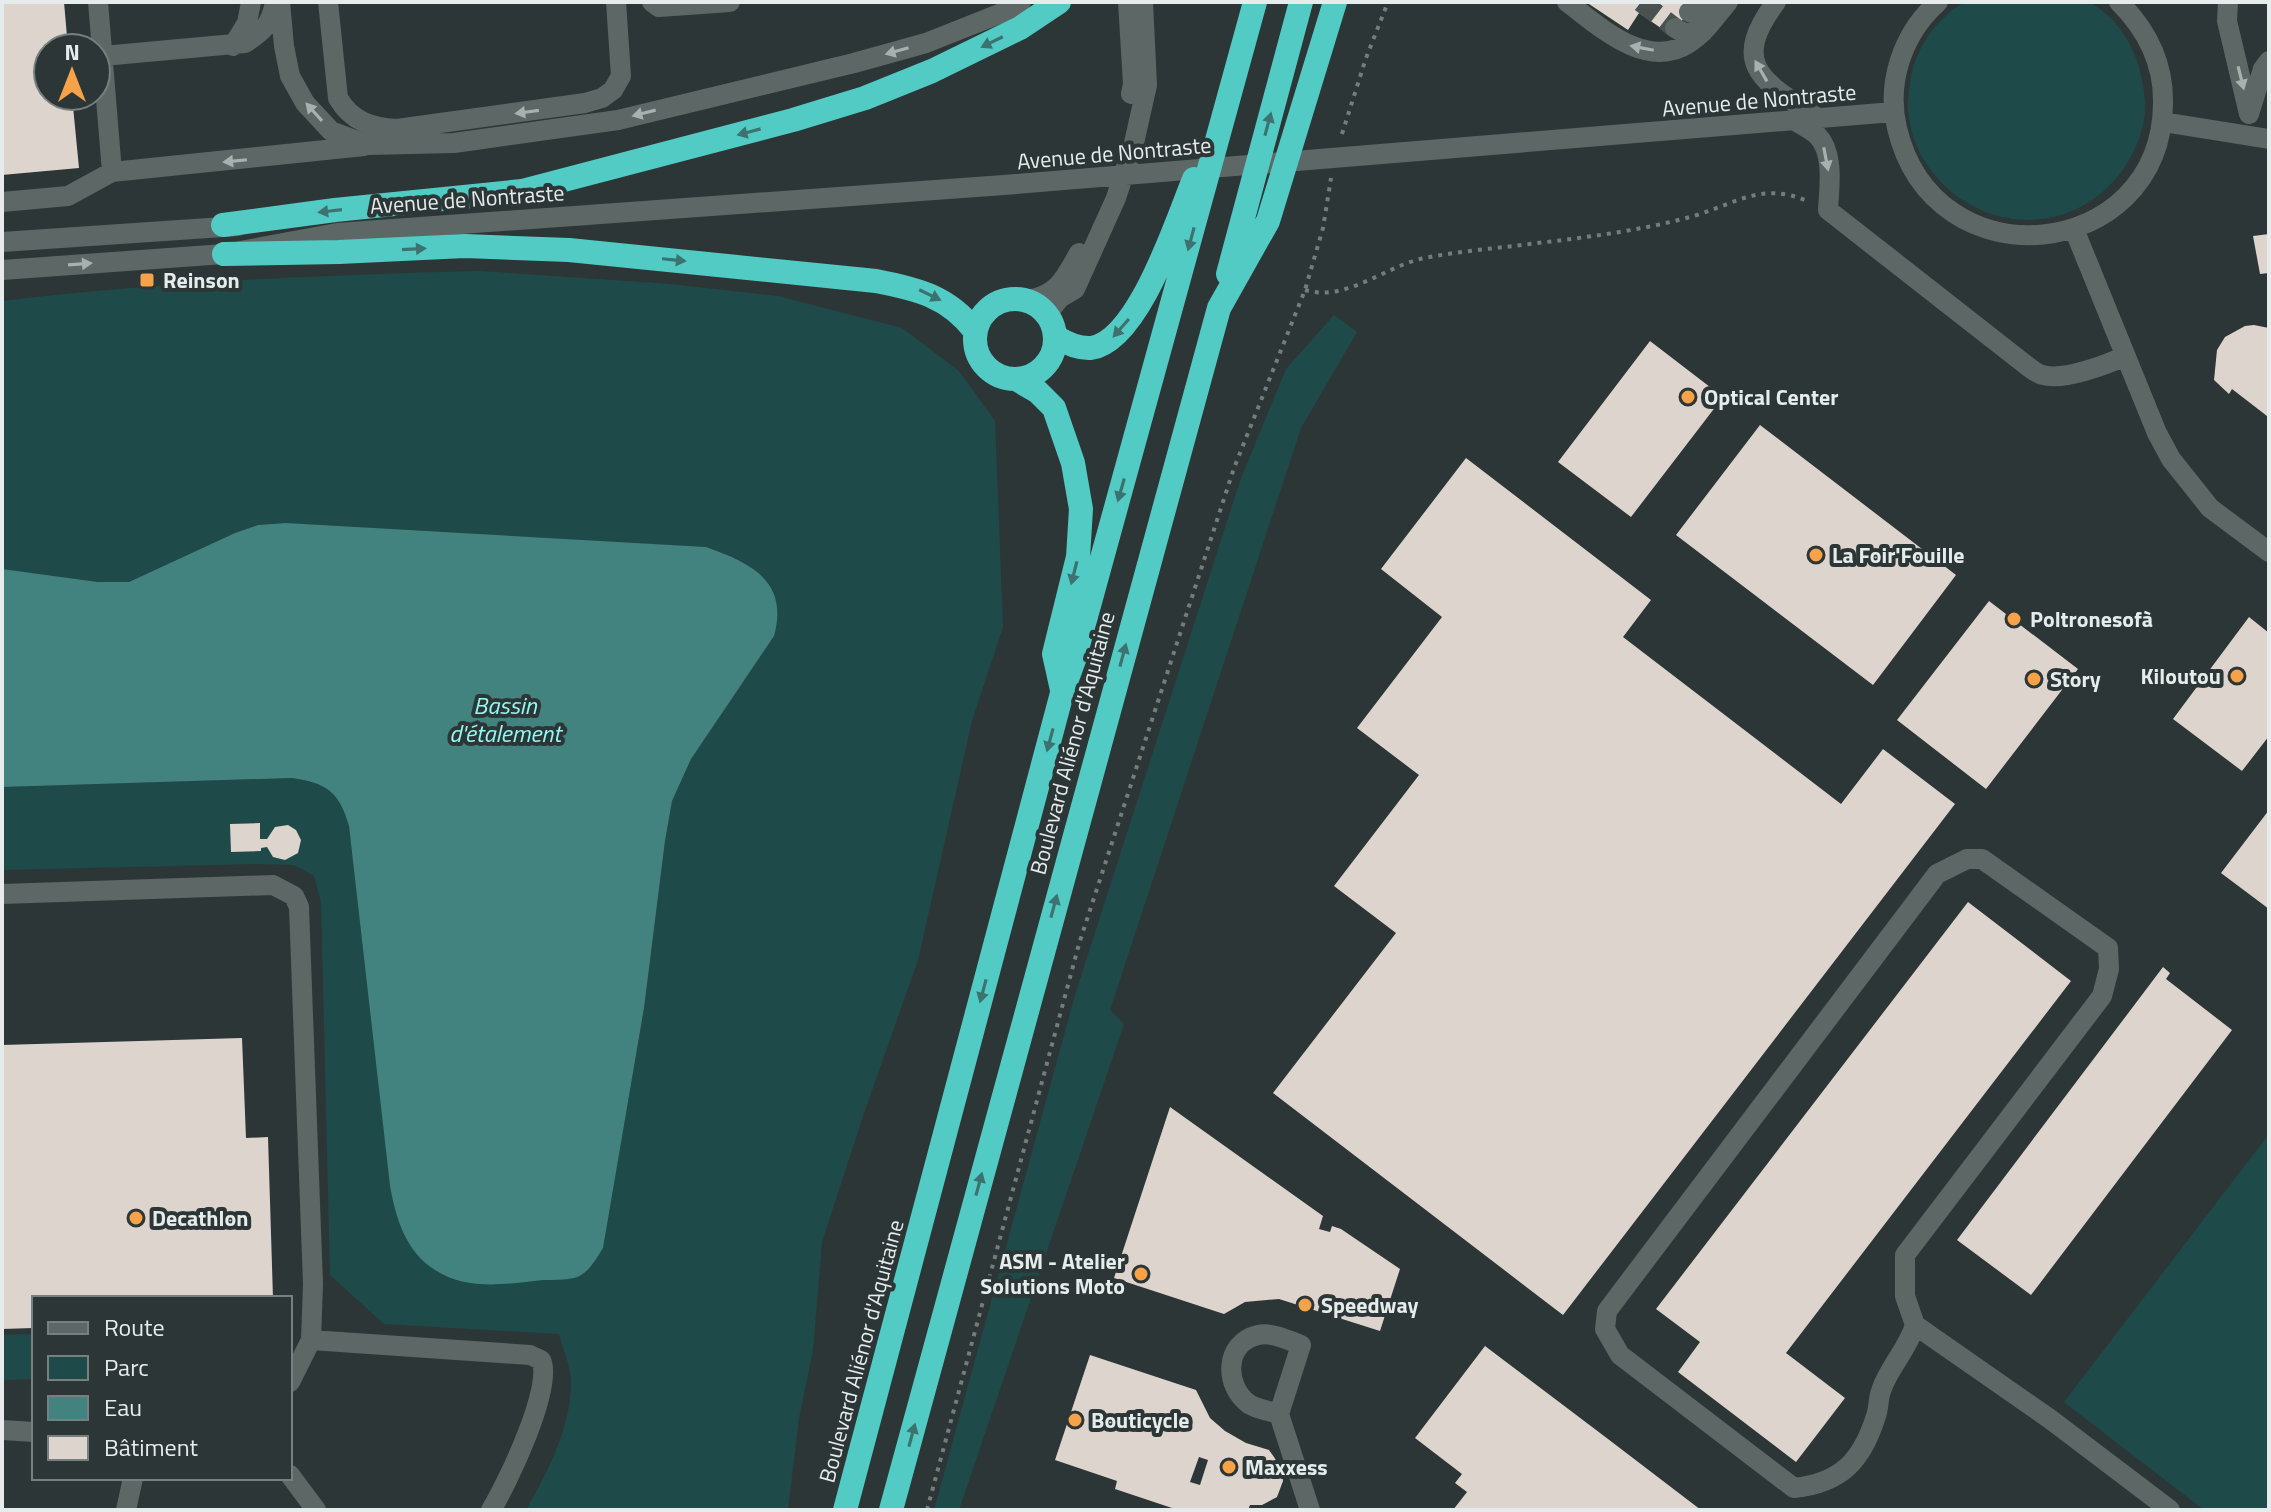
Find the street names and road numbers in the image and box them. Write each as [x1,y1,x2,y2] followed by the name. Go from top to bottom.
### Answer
[1660,75,1858,125] street label: Avenue de Nontraste
[1015,128,1213,178] street label: Avenue de Nontraste
[369,175,565,223] street label: Avenue de Nontraste
[1021,608,1123,878] street label: Boulevard Aliénor d'Aquitaine
[810,1216,912,1486] street label: Boulevard Aliénor d'Aquitaine

